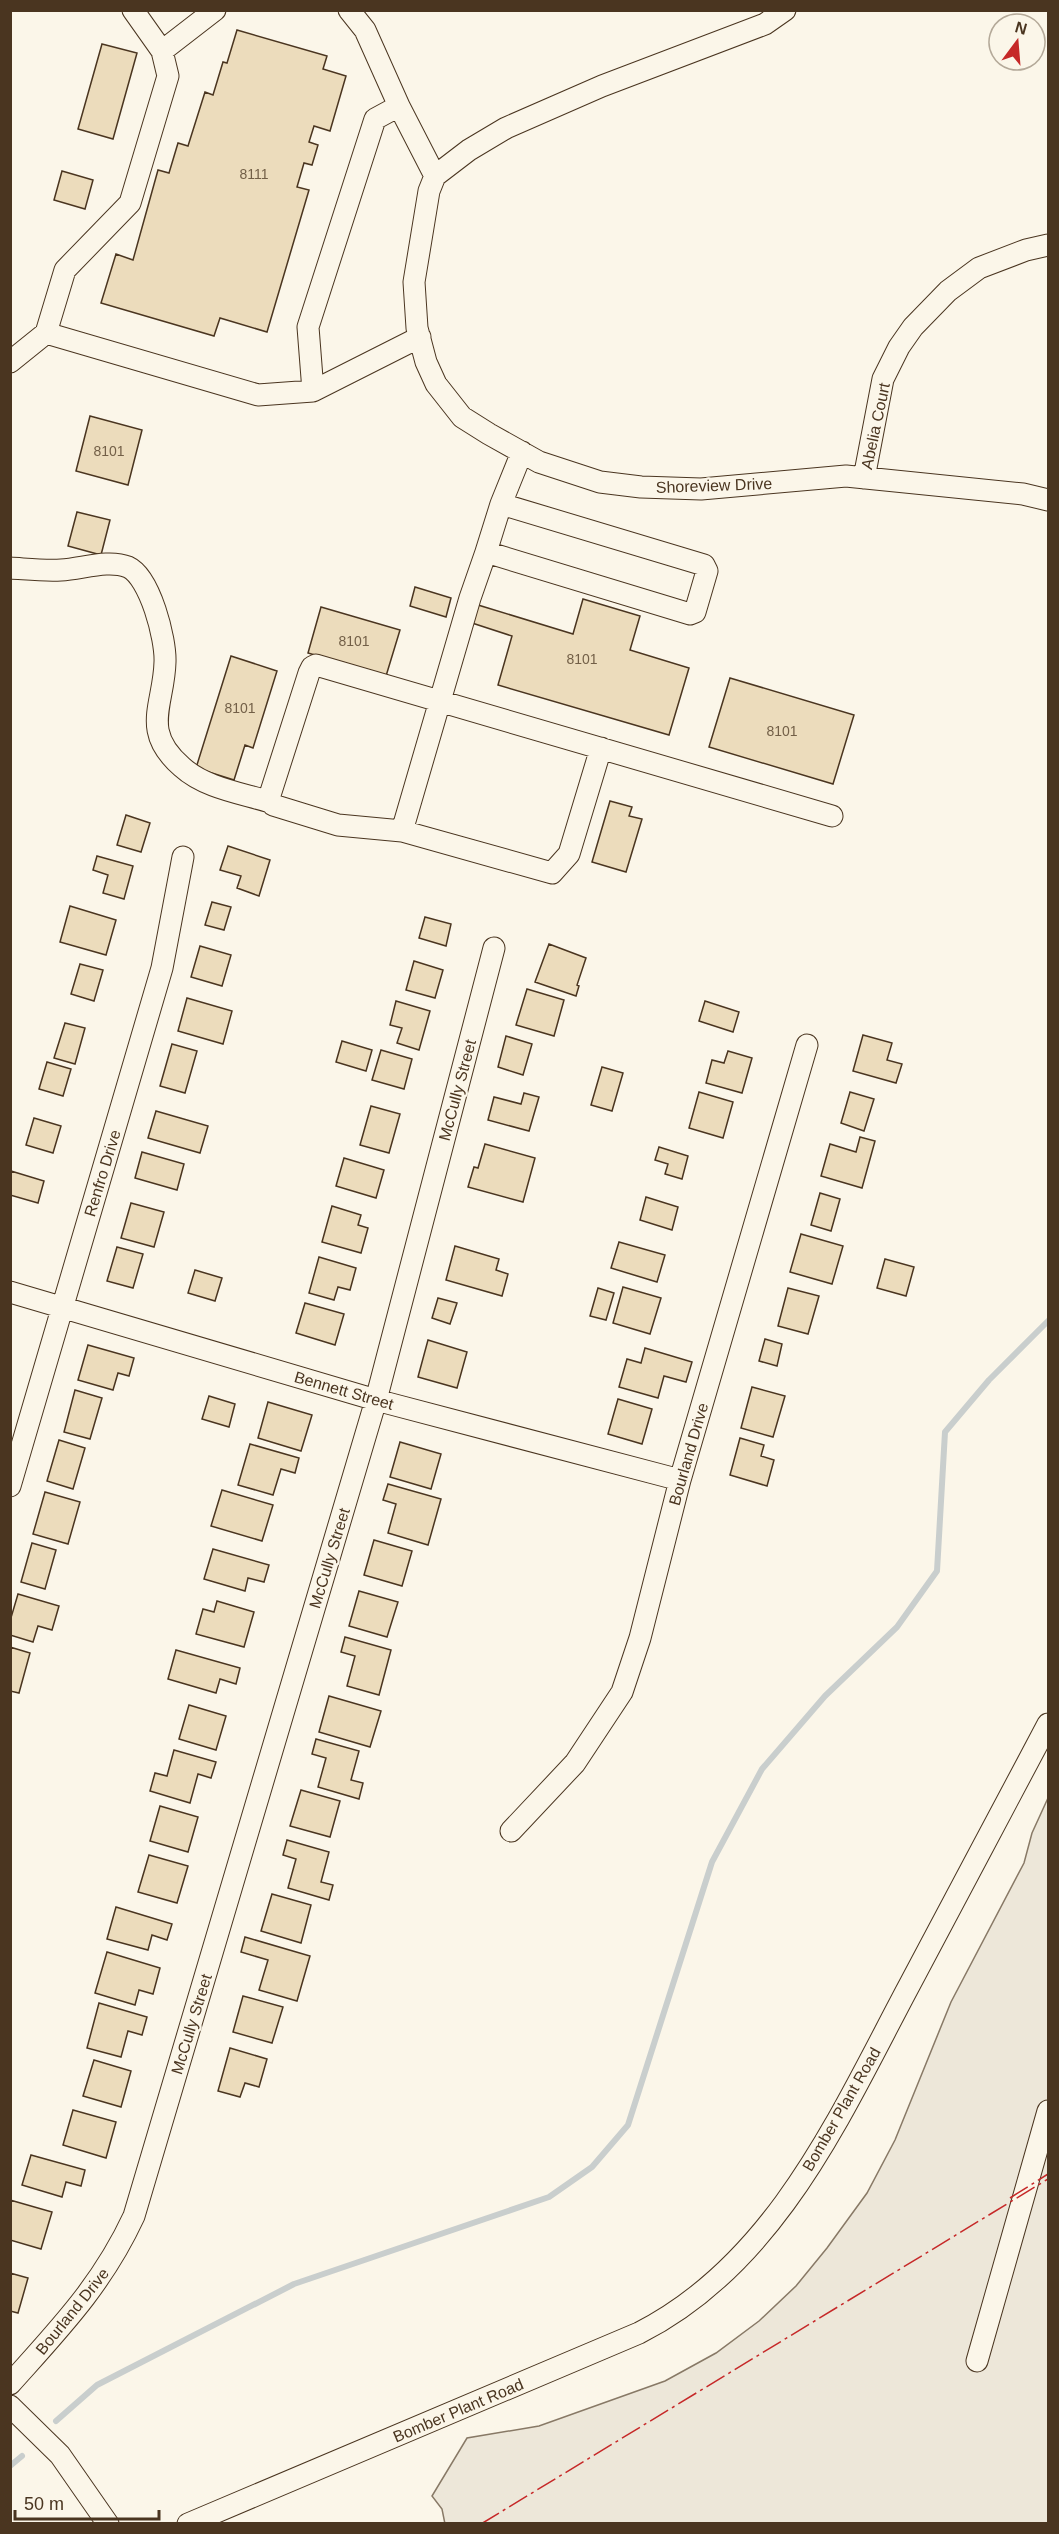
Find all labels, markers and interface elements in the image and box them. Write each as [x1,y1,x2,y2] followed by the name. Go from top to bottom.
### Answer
[987,12,1047,72] north arrow
[1013,18,1029,38] text: N
[239,166,269,182] house number: 8111
[858,381,893,471] street label: Abelia Court
[93,443,125,459] house number: 8101
[656,475,773,496] street label: Shoreview Drive
[338,633,370,649] house number: 8101
[566,651,598,667] house number: 8101
[224,700,256,716] house number: 8101
[766,723,798,739] house number: 8101
[436,1037,479,1143] street label: McCully Street
[81,1128,124,1219] street label: Renfro Drive
[292,1368,396,1413] street label: Bennett Street
[666,1401,711,1507] street label: Bourland Drive
[306,1505,353,1610] street label: McCully Street
[168,1971,215,2076] street label: McCully Street
[799,2045,884,2174] street label: Bomber Plant Road
[32,2265,112,2358] street label: Bourland Drive
[391,2375,526,2446] street label: Bomber Plant Road
[15,2483,159,2521] scale bar
[24,2494,64,2514] text: 50 m

